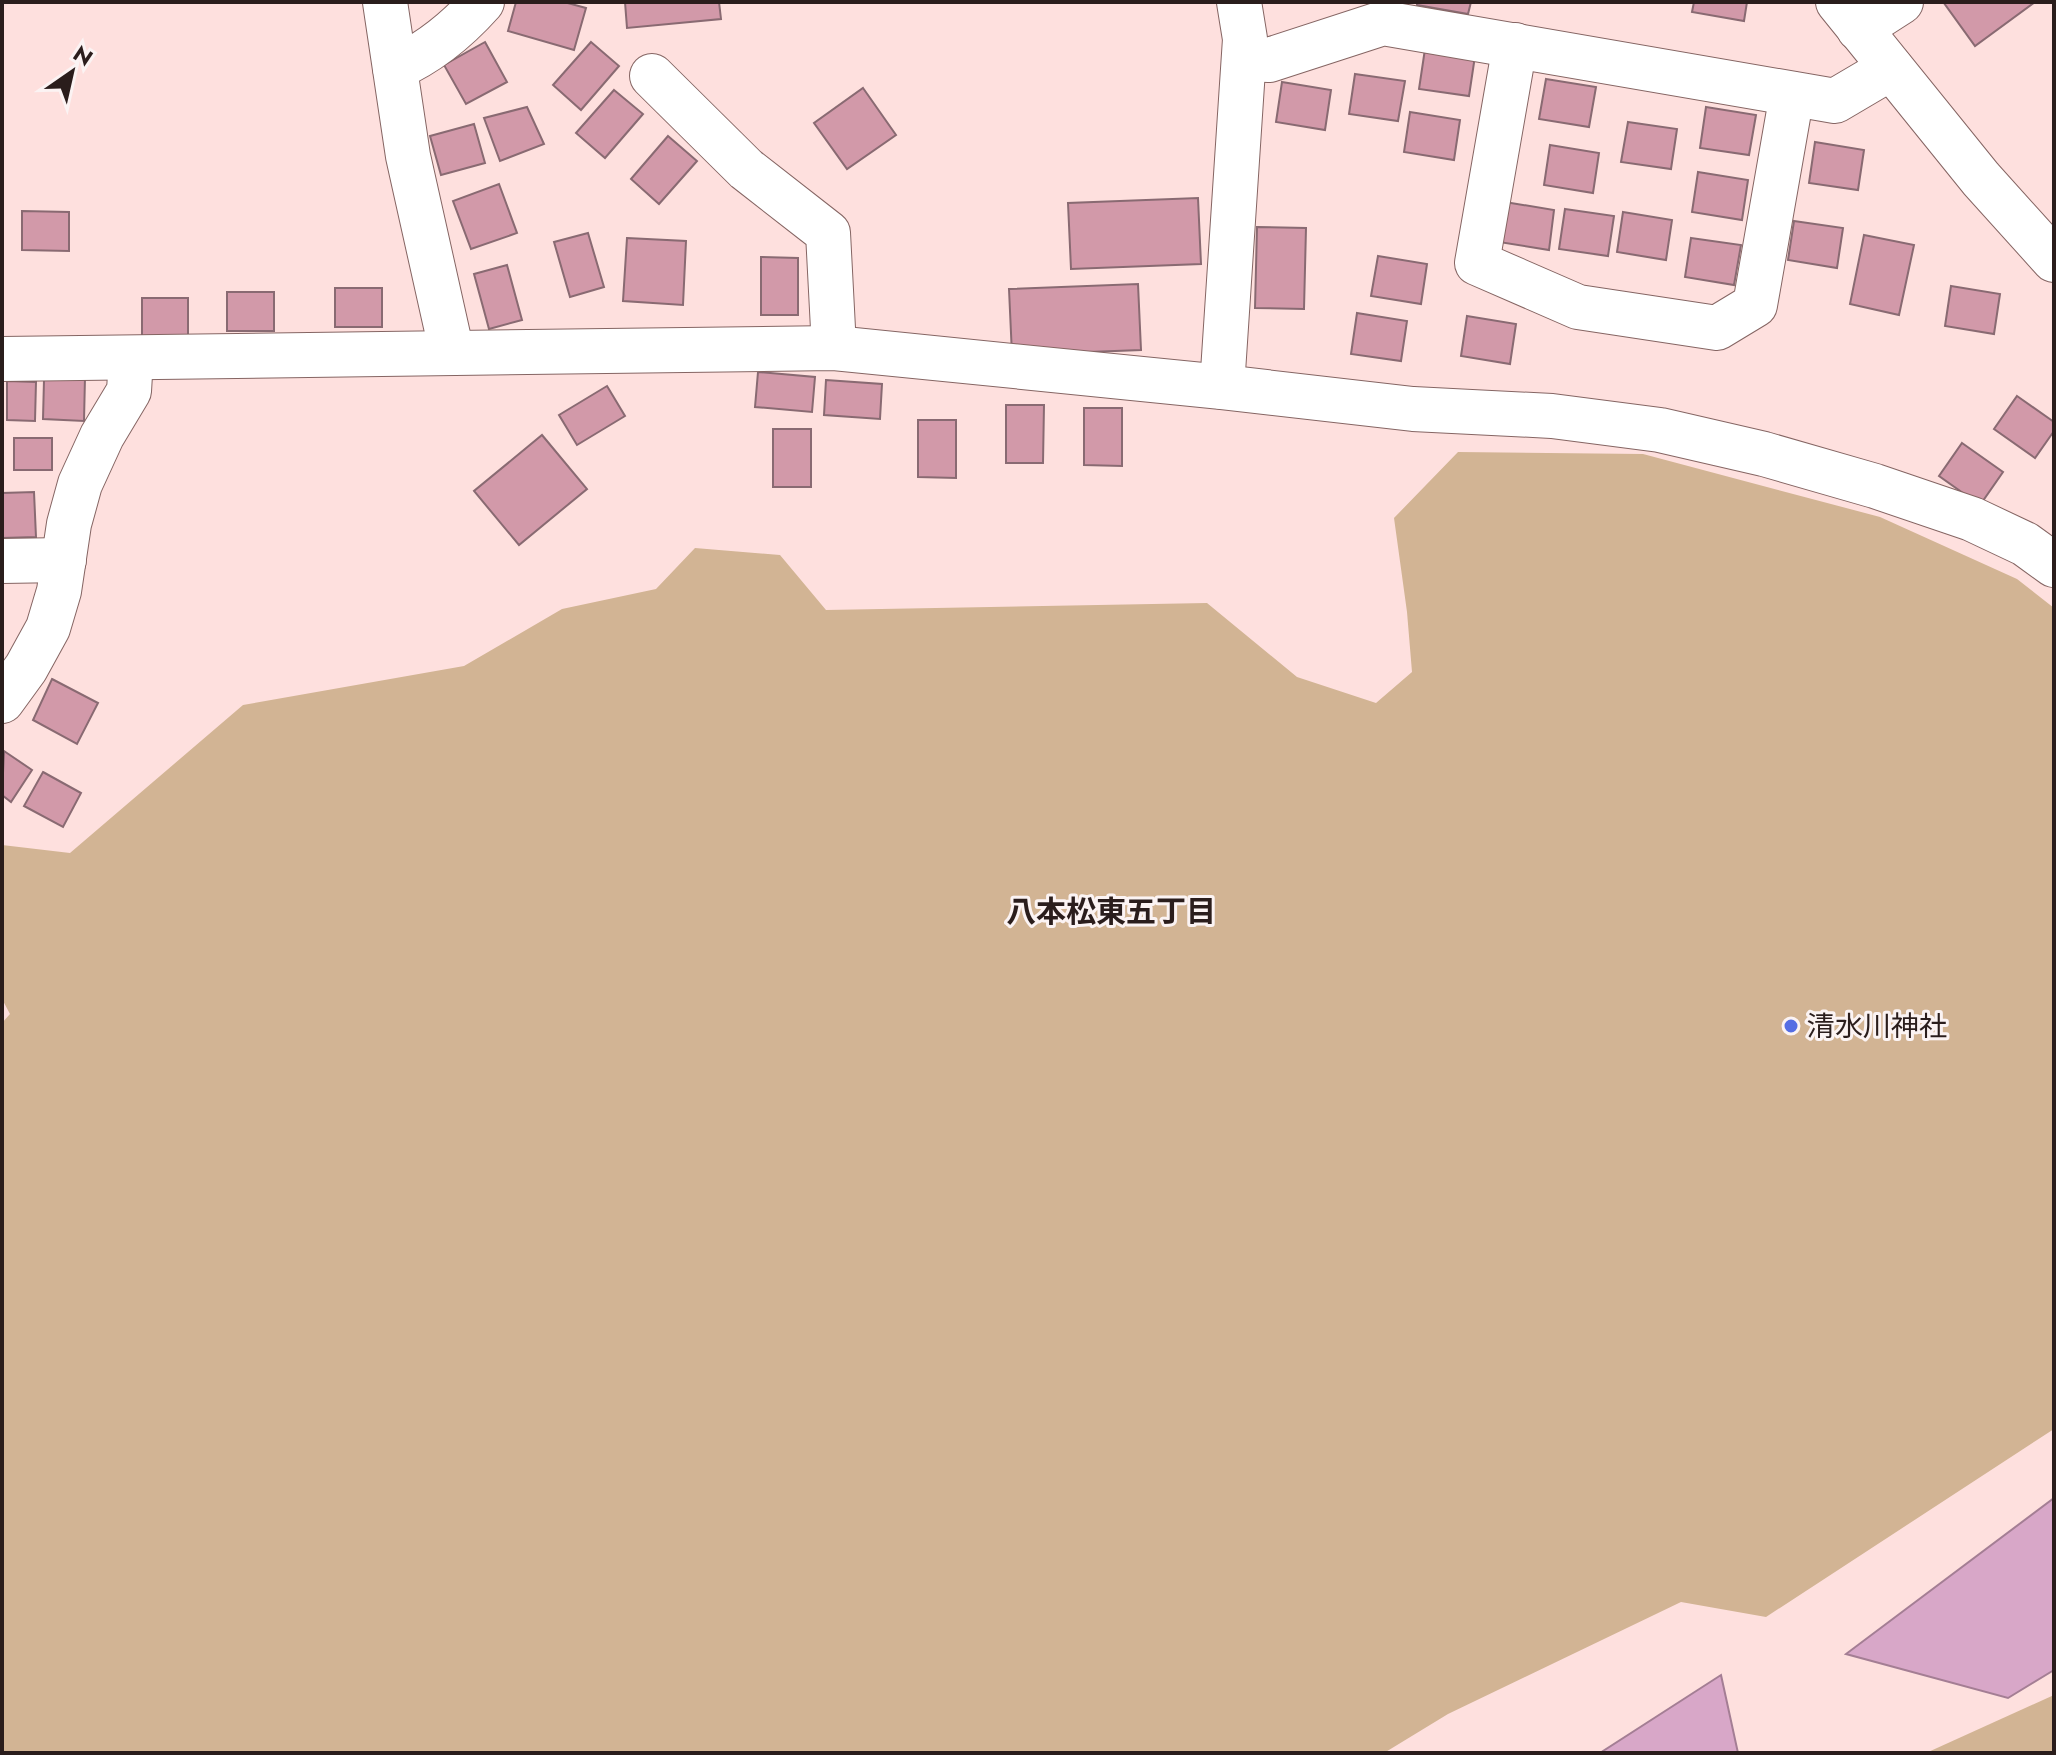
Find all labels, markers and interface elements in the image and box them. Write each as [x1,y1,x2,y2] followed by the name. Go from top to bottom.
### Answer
[32,32,112,112] north arrow
[67,37,99,74] text: N
[1006,890,1216,933] district label: 八本松東五丁目
[1807,1006,1947,1047] place label: 清水川神社
[1782,1017,1800,1035] marker: 清水川神社

